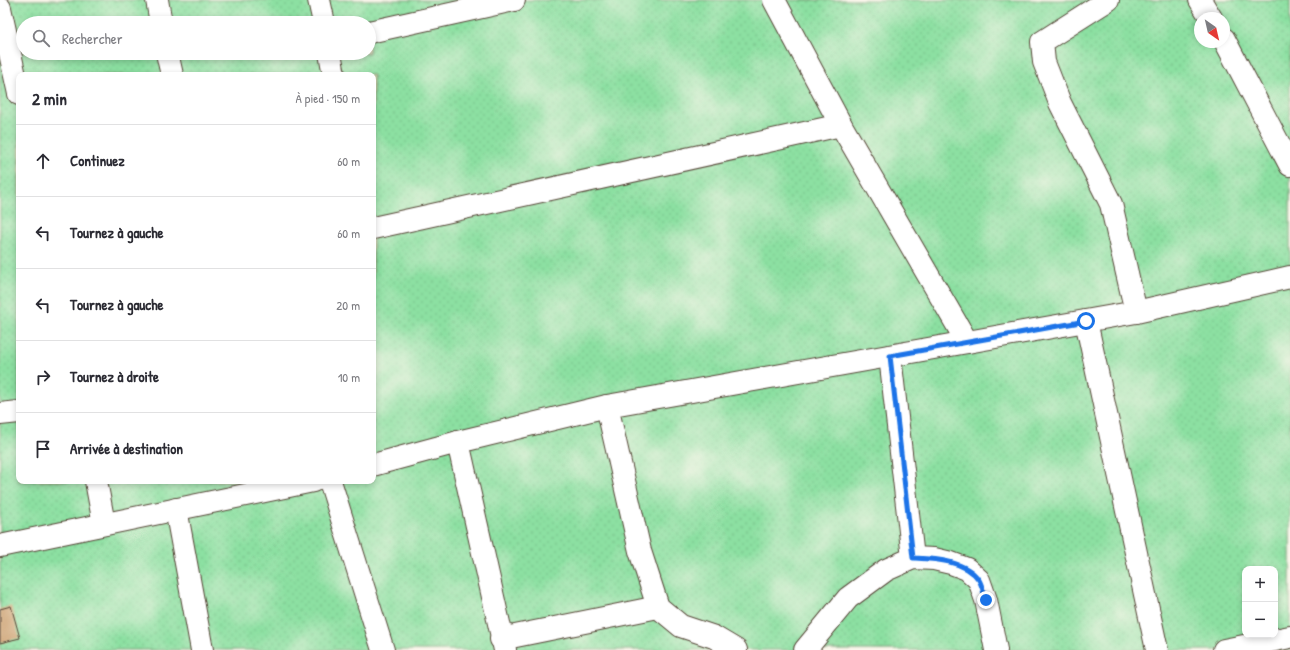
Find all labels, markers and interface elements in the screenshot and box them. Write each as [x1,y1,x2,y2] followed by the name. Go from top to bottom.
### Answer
[1194,12,1230,48] north arrow
[16,16,376,60] search box
[30,27,52,49] icon: search
[62,28,123,49] text: Rechercher
[32,87,67,110] text: 2 min
[295,89,360,107] text: À pied · 150 m
[32,150,54,172] icon: ahead
[70,150,125,171] text: Continuez
[337,152,360,170] text: 60 m
[32,222,54,244] icon: left
[70,222,163,243] text: Tournez à gauche
[337,224,360,242] text: 60 m
[32,294,54,316] icon: left
[70,294,163,315] text: Tournez à gauche
[336,296,360,314] text: 20 m
[1077,312,1095,330] route start
[32,366,54,388] icon: right
[70,366,159,387] text: Tournez à droite
[338,368,360,386] text: 10 m
[32,438,54,460] icon: arrive
[70,438,183,459] text: Arrivée à destination
[1242,566,1278,638] map controls
[1242,566,1278,602] button: +
[977,591,995,609] route end
[1242,602,1278,638] button: −

